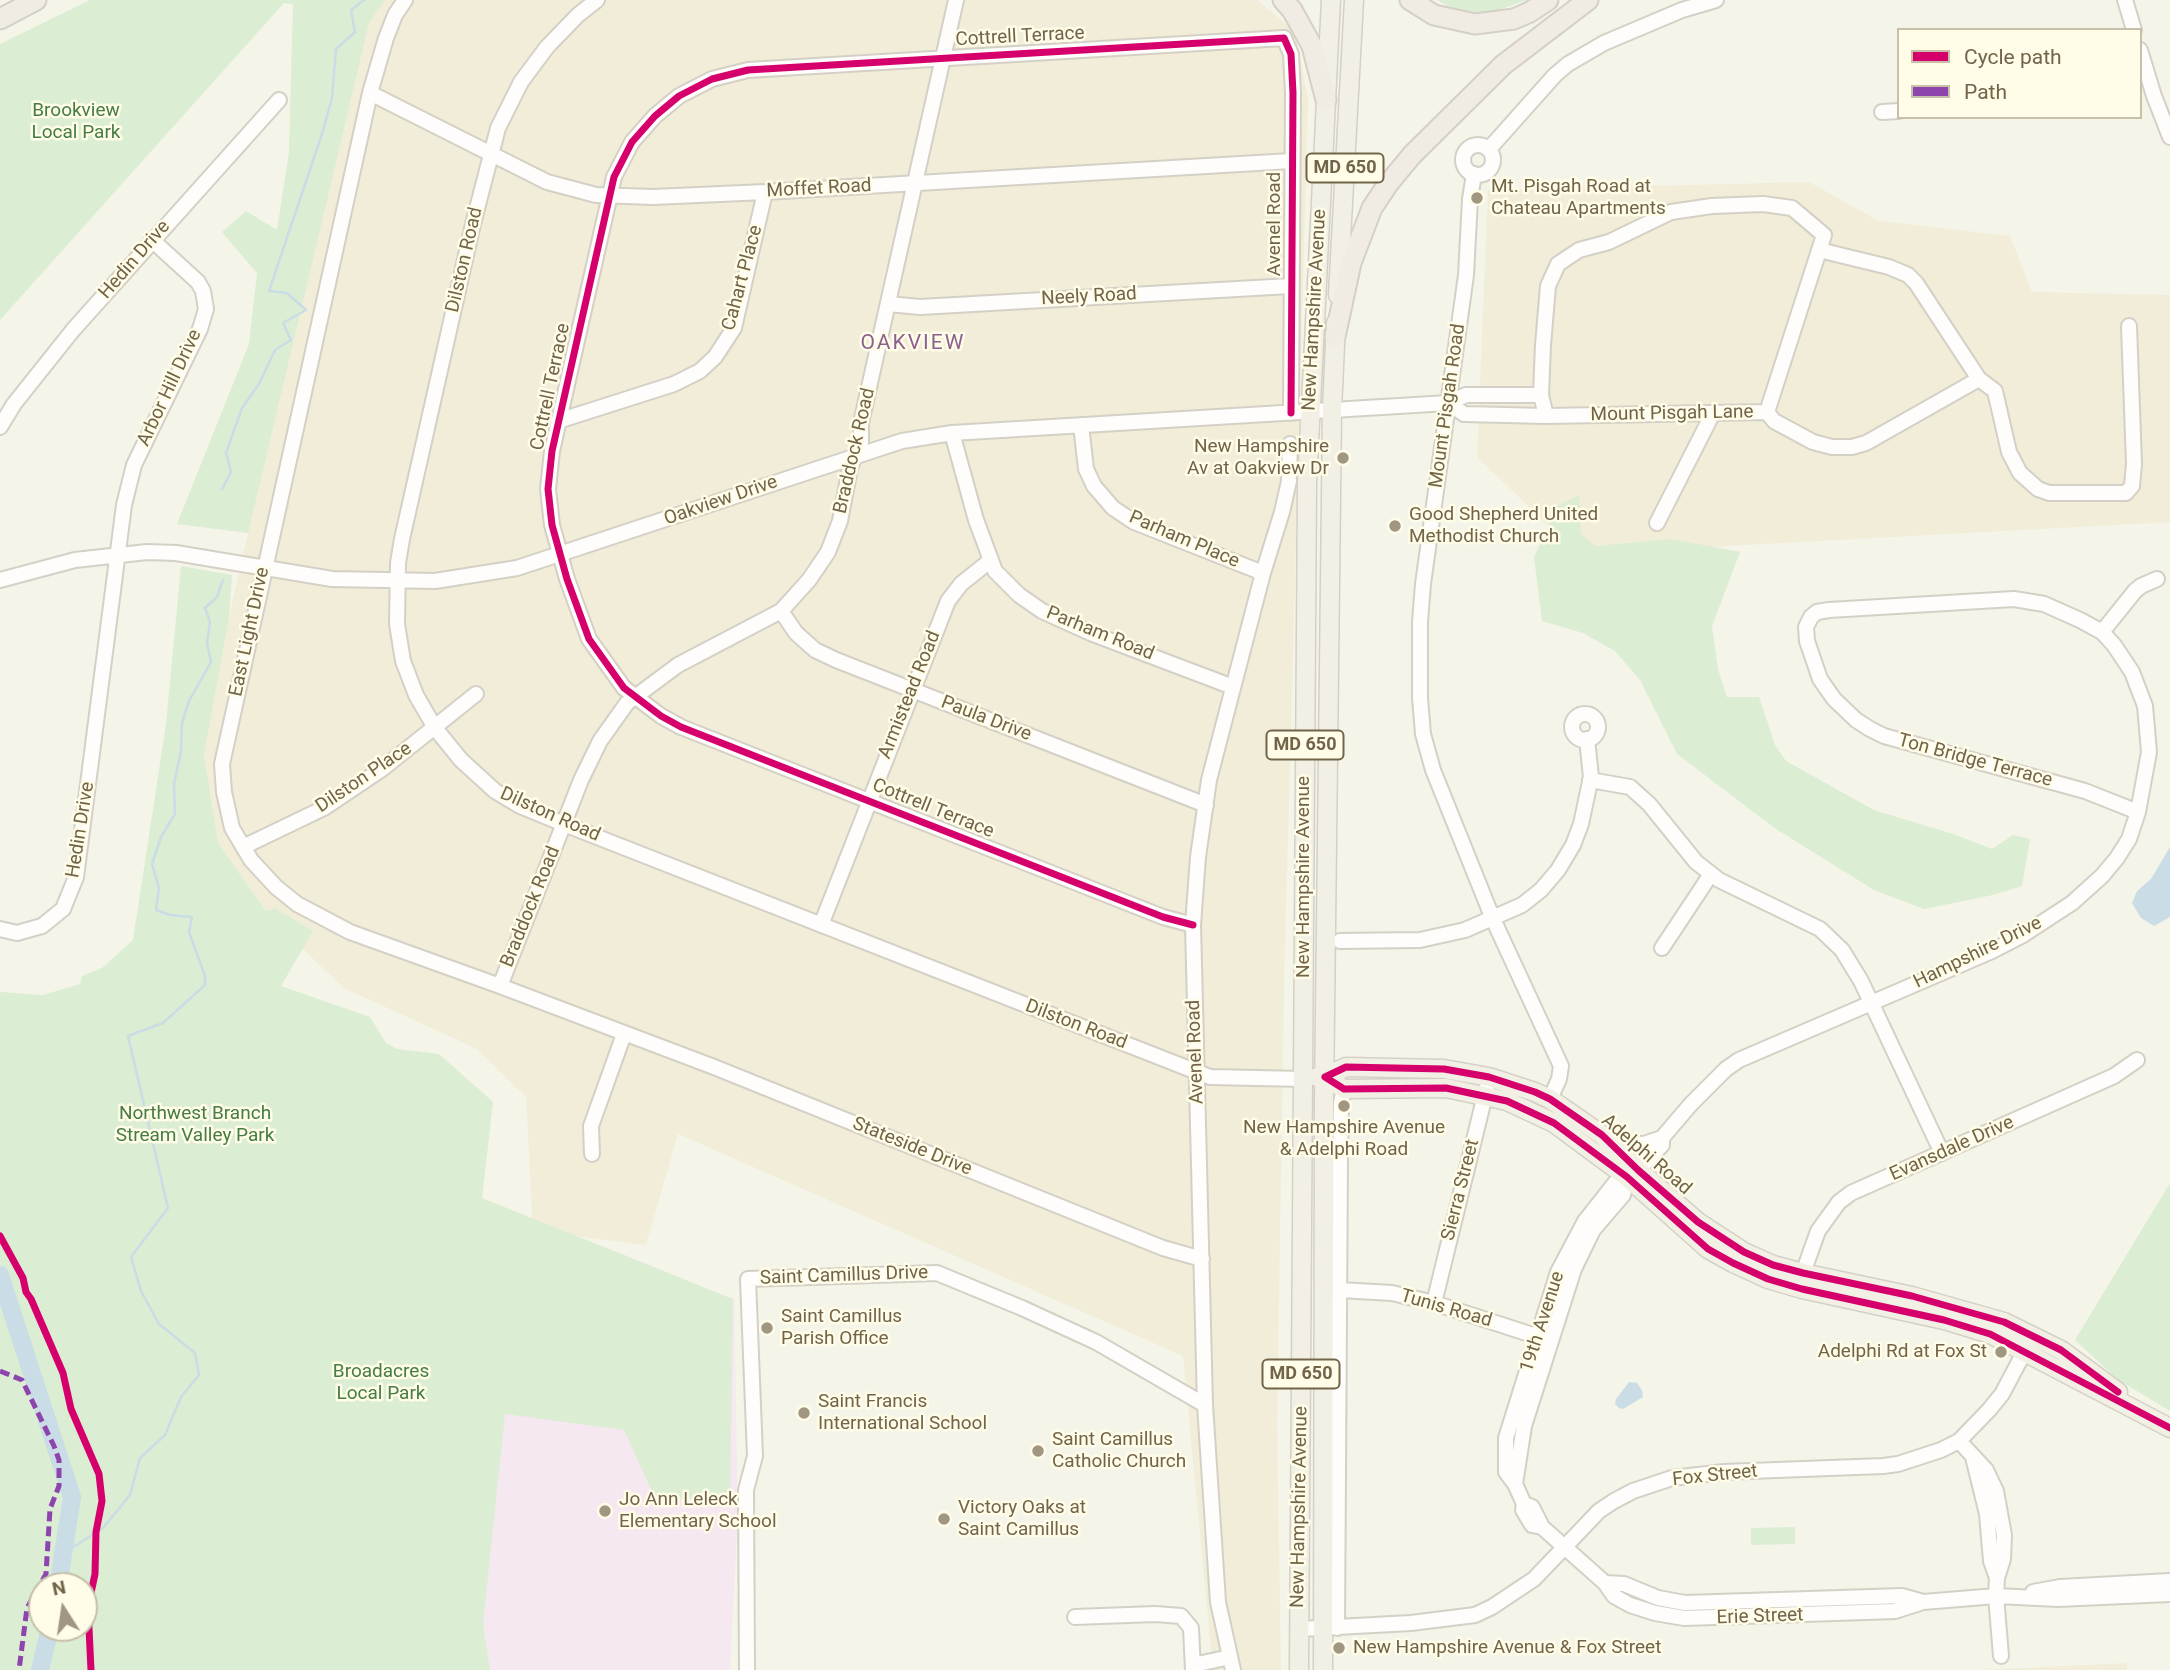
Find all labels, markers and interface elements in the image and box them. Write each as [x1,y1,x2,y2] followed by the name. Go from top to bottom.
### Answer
[955,22,1085,52] street label: Cottrell Terrace
[1897,28,2142,119] legend
[1964,45,2062,69] text: Cycle path
[1964,80,2007,104] text: Path
[32,100,120,144] park label: Brookview Local Park
[1306,154,1384,182] road number: MD 650
[1264,172,1286,276] street label: Avenel Road
[766,175,872,203] street label: Moffet Road
[1491,176,1666,220] place label: Mt. Pisgah Road at Chateau Apartments
[1469,190,1485,206] marker: Mt. Pisgah Road at Chateau Apartments
[442,205,488,315] street label: Dilston Road
[1298,209,1332,411] street label: New Hampshire Avenue
[95,216,175,304] street label: Hedin Drive
[718,223,768,333] street label: Cahart Place
[1041,283,1137,311] street label: Neely Road
[526,321,576,453] street label: Cottrell Terrace
[1425,322,1471,490] street label: Mount Pisgah Road
[133,326,207,450] street label: Arbor Hill Drive
[861,331,965,357] district label: OAKVIEW
[829,386,881,516] street label: Braddock Road
[1590,401,1754,427] street label: Mount Pisgah Lane
[1187,436,1329,480] place label: New Hampshire Av at Oakview Dr
[1335,450,1351,466] marker: New Hampshire Av at Oakview Dr
[661,471,781,531] street label: Oakview Drive
[1409,504,1598,548] place label: Good Shepherd United Methodist Church
[1125,506,1243,574] street label: Parham Place
[1387,518,1403,534] marker: Good Shepherd United Methodist Church
[225,565,275,699] street label: East Light Drive
[1043,602,1157,666] street label: Parham Road
[874,628,946,762] street label: Armistead Road
[938,691,1034,747] street label: Paula Drive
[1895,729,2055,793] street label: Ton Bridge Terrace
[1266,730,1344,760] road number: MD 650
[312,738,416,818] street label: Dilston Place
[869,774,997,844] street label: Cottrell Terrace
[1293,776,1315,978] street label: New Hampshire Avenue
[62,780,100,880] street label: Hedin Drive
[496,783,604,847] street label: Dilston Road
[496,843,566,971] street label: Braddock Road
[1910,912,2046,994] street label: Hampshire Drive
[1022,995,1130,1055] street label: Dilston Road
[1183,999,1209,1105] street label: Avenel Road
[1336,1098,1352,1114] marker: New Hampshire Avenue & Adelphi Road
[116,1103,274,1147] park label: Northwest Branch Stream Valley Park
[1596,1110,1696,1200] street label: Adelphi Road
[1886,1111,2018,1187] street label: Evansdale Drive
[849,1113,975,1181] street label: Stateside Drive
[1243,1117,1445,1161] place label: New Hampshire Avenue & Adelphi Road
[1437,1137,1485,1243] street label: Sierra Street
[759,1262,929,1290] street label: Saint Camillus Drive
[1516,1269,1570,1375] street label: 19th Avenue
[1398,1285,1494,1333] street label: Tunis Road
[781,1306,902,1350] place label: Saint Camillus Parish Office
[759,1320,775,1336] marker: Saint Camillus Parish Office
[1818,1341,1987,1363] place label: Adelphi Rd at Fox St
[1993,1344,2009,1360] marker: Adelphi Rd at Fox St
[1262,1359,1340,1388] road number: MD 650
[333,1361,429,1405] park label: Broadacres Local Park
[818,1391,987,1435] place label: Saint Francis International School
[796,1405,812,1421] marker: Saint Francis International School
[1287,1406,1313,1608] street label: New Hampshire Avenue
[1052,1429,1186,1473] place label: Saint Camillus Catholic Church
[1030,1443,1046,1459] marker: Saint Camillus Catholic Church
[1671,1460,1759,1492] street label: Fox Street
[619,1489,777,1533] place label: Jo Ann Leleck Elementary School
[958,1497,1086,1541] place label: Victory Oaks at Saint Camillus
[597,1503,613,1519] marker: Jo Ann Leleck Elementary School
[936,1511,952,1527] marker: Victory Oaks at Saint Camillus
[28,1572,98,1642] north arrow
[50,1575,68,1601] text: N
[1716,1604,1804,1630] street label: Erie Street
[1353,1637,1661,1659] place label: New Hampshire Avenue & Fox Street
[1331,1640,1347,1656] marker: New Hampshire Avenue & Fox Street

